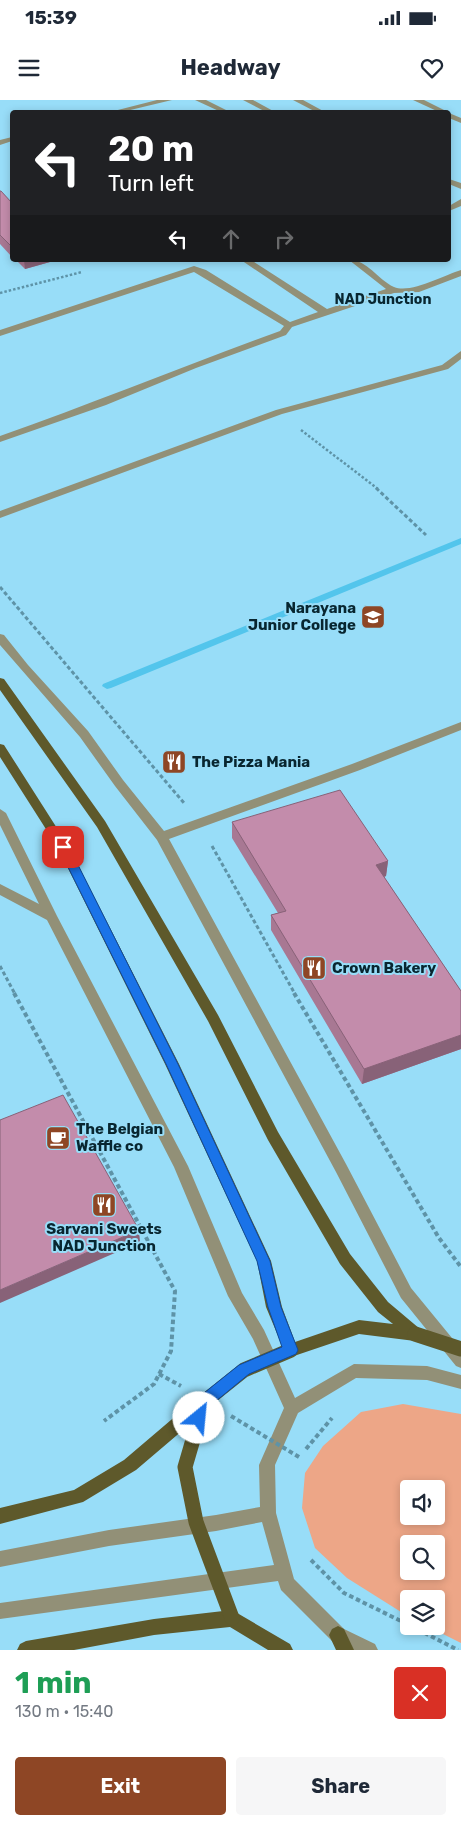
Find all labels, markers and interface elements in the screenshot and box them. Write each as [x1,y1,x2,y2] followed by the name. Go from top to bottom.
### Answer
[25,6,77,29] text: 15:39
[15,54,43,82] icon: menu
[180,54,281,81] text: Headway
[418,54,446,82] icon: heart
[108,128,194,170] text: 20 m
[25,130,90,195] icon: left
[108,170,194,197] text: Turn left
[164,225,192,253] icon: left
[217,225,245,253] icon: ahead
[270,225,298,253] icon: right
[335,291,431,308] district label: NAD Junction
[248,599,356,634] place label: Narayana Junior College
[360,604,386,630] school or university icon: Narayana Junior College
[161,749,187,775] restaurant icon: The Pizza Mania
[192,753,310,771] place label: The Pizza Mania
[42,826,84,868] pin
[49,833,77,861] icon: arrive
[301,955,327,981] restaurant icon: Crown Bakery
[332,959,436,977] place label: Crown Bakery
[76,1120,163,1155] place label: The Belgian Waffle co
[45,1125,71,1151] cafe icon: The Belgian Waffle co
[91,1192,117,1218] restaurant icon: Sarvani Sweets NAD Junction
[46,1220,162,1255] place label: Sarvani Sweets NAD Junction
[172,1391,224,1443] position arrow
[400,1480,445,1635] map controls
[400,1480,445,1525] button: sound
[400,1535,445,1580] button: search
[400,1590,445,1635] button: layers
[15,1665,92,1701] text: 1 min
[394,1667,446,1719] button: close
[15,1702,113,1721] text: 130 m · 15:40
[15,1757,226,1815] button: Exit
[236,1757,446,1815] button: Share

